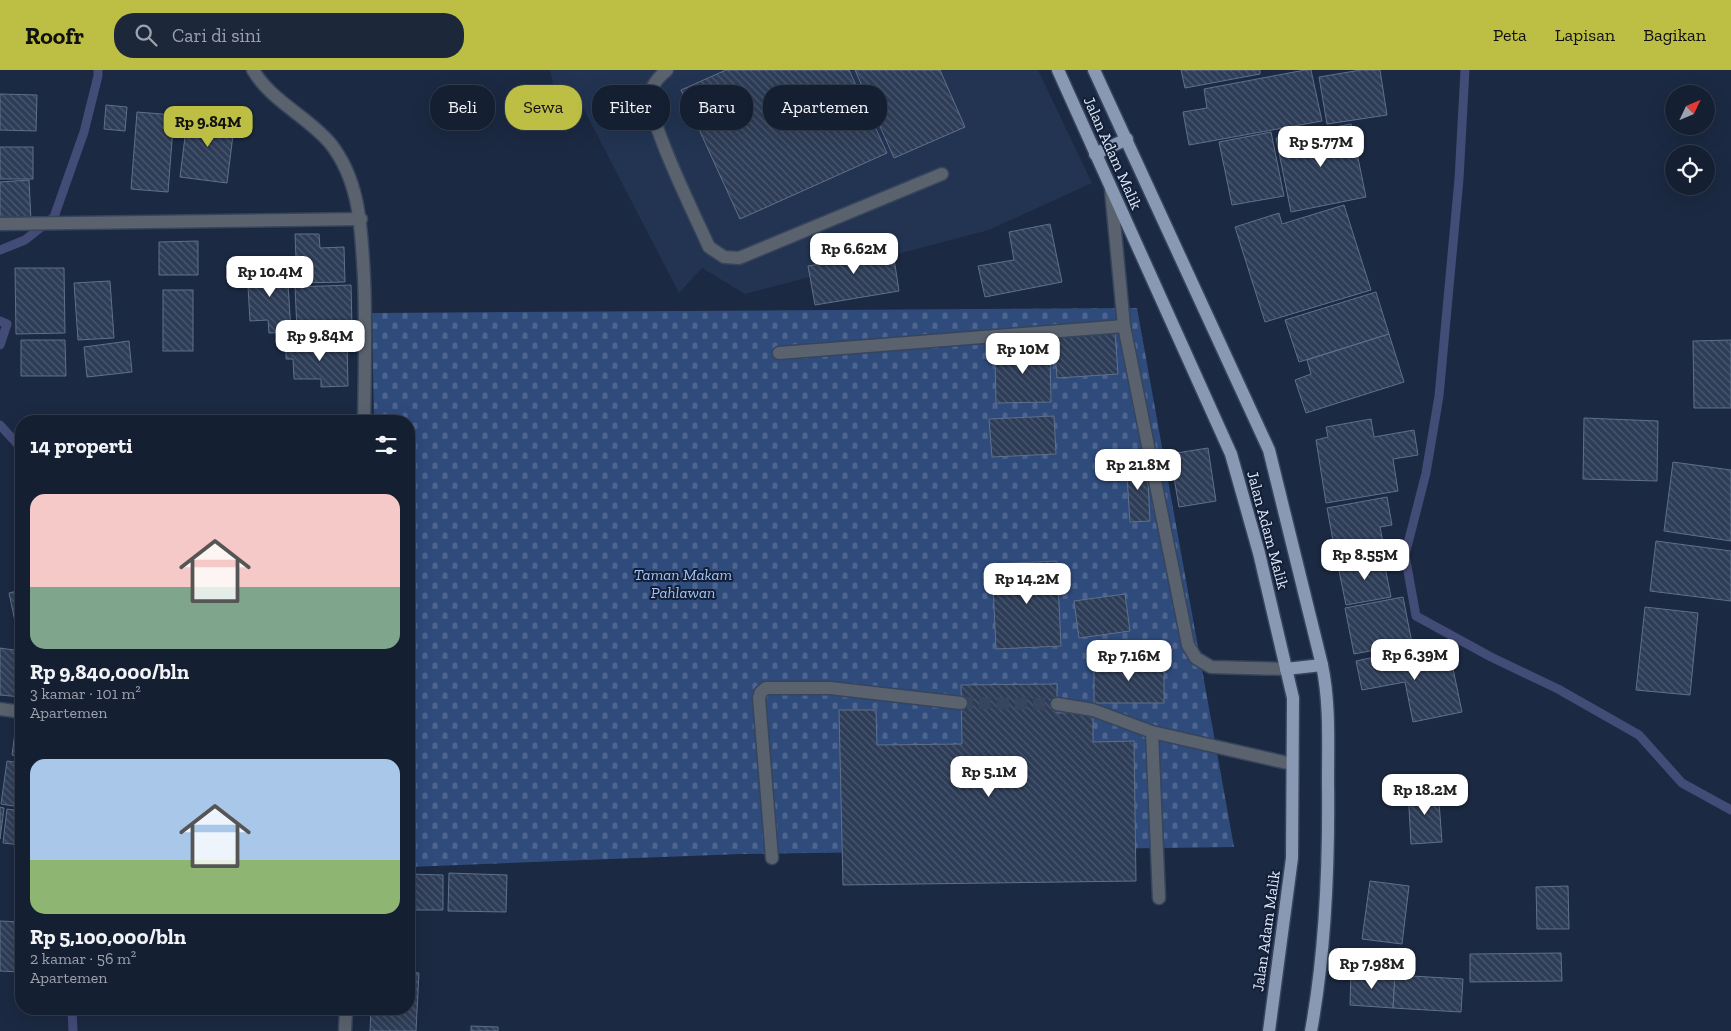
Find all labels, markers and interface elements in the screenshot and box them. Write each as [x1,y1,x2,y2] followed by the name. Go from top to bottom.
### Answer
[114,13,464,58] search box
[25,21,84,50] text: Roofr
[132,21,160,49] icon: search
[172,24,261,47] text: Cari di sini
[1493,24,1527,46] text: Peta
[1555,24,1615,46] text: Lapisan
[1643,24,1706,46] text: Bagikan
[430,85,495,130] chip: Beli
[505,85,582,130] chip: Sewa
[592,85,670,130] chip: Filter
[680,85,753,130] chip: Baru
[763,85,887,130] chip: Apartemen
[1665,85,1715,135] north arrow
[1665,85,1715,195] map controls
[1080,94,1147,213] street label: Jalan Adam Malik
[156,106,260,148] pin: Rp 9.84M
[175,112,241,131] text: Rp 9.84M
[1269,126,1373,168] pin: Rp 5.77M
[1289,132,1353,151] text: Rp 5.77M
[1665,145,1715,195] button: locate
[802,232,906,275] pin: Rp 6.62M
[821,239,887,258] text: Rp 6.62M
[218,256,322,298] pin: Rp 10.4M
[237,262,303,281] text: Rp 10.4M
[268,320,372,362] pin: Rp 9.84M
[287,326,353,345] text: Rp 9.84M
[982,332,1064,375] pin: Rp 10M
[997,339,1049,358] text: Rp 10M
[372,431,400,459] icon: filters
[30,433,133,458] text: 14 properti
[1086,448,1190,491] pin: Rp 21.8M
[1106,455,1170,474] text: Rp 21.8M
[1243,469,1293,592] street label: Jalan Adam Malik
[170,526,260,616] icon: home
[1313,538,1417,581] pin: Rp 8.55M
[1332,545,1398,564] text: Rp 8.55M
[975,562,1079,605] pin: Rp 14.2M
[634,565,733,602] park label: Taman Makam Pahlawan
[995,569,1059,588] text: Rp 14.2M
[1363,638,1467,681] pin: Rp 6.39M
[1077,640,1181,682] pin: Rp 7.16M
[1382,645,1448,664] text: Rp 6.39M
[1098,646,1160,665] text: Rp 7.16M
[30,659,189,684] text: Rp 9,840,000/bln
[30,684,141,703] text: 3 kamar · 101 m²
[30,703,108,722] text: Apartemen
[943,756,1035,798] pin: Rp 5.1M
[961,762,1017,781] text: Rp 5.1M
[1373,774,1477,816] pin: Rp 18.2M
[1393,780,1457,799] text: Rp 18.2M
[170,791,260,881] icon: home
[1248,869,1284,993] street label: Jalan Adam Malik
[30,924,186,949] text: Rp 5,100,000/bln
[1320,948,1424,990] pin: Rp 7.98M
[30,949,136,968] text: 2 kamar · 56 m²
[1340,954,1404,973] text: Rp 7.98M
[30,968,108,987] text: Apartemen

